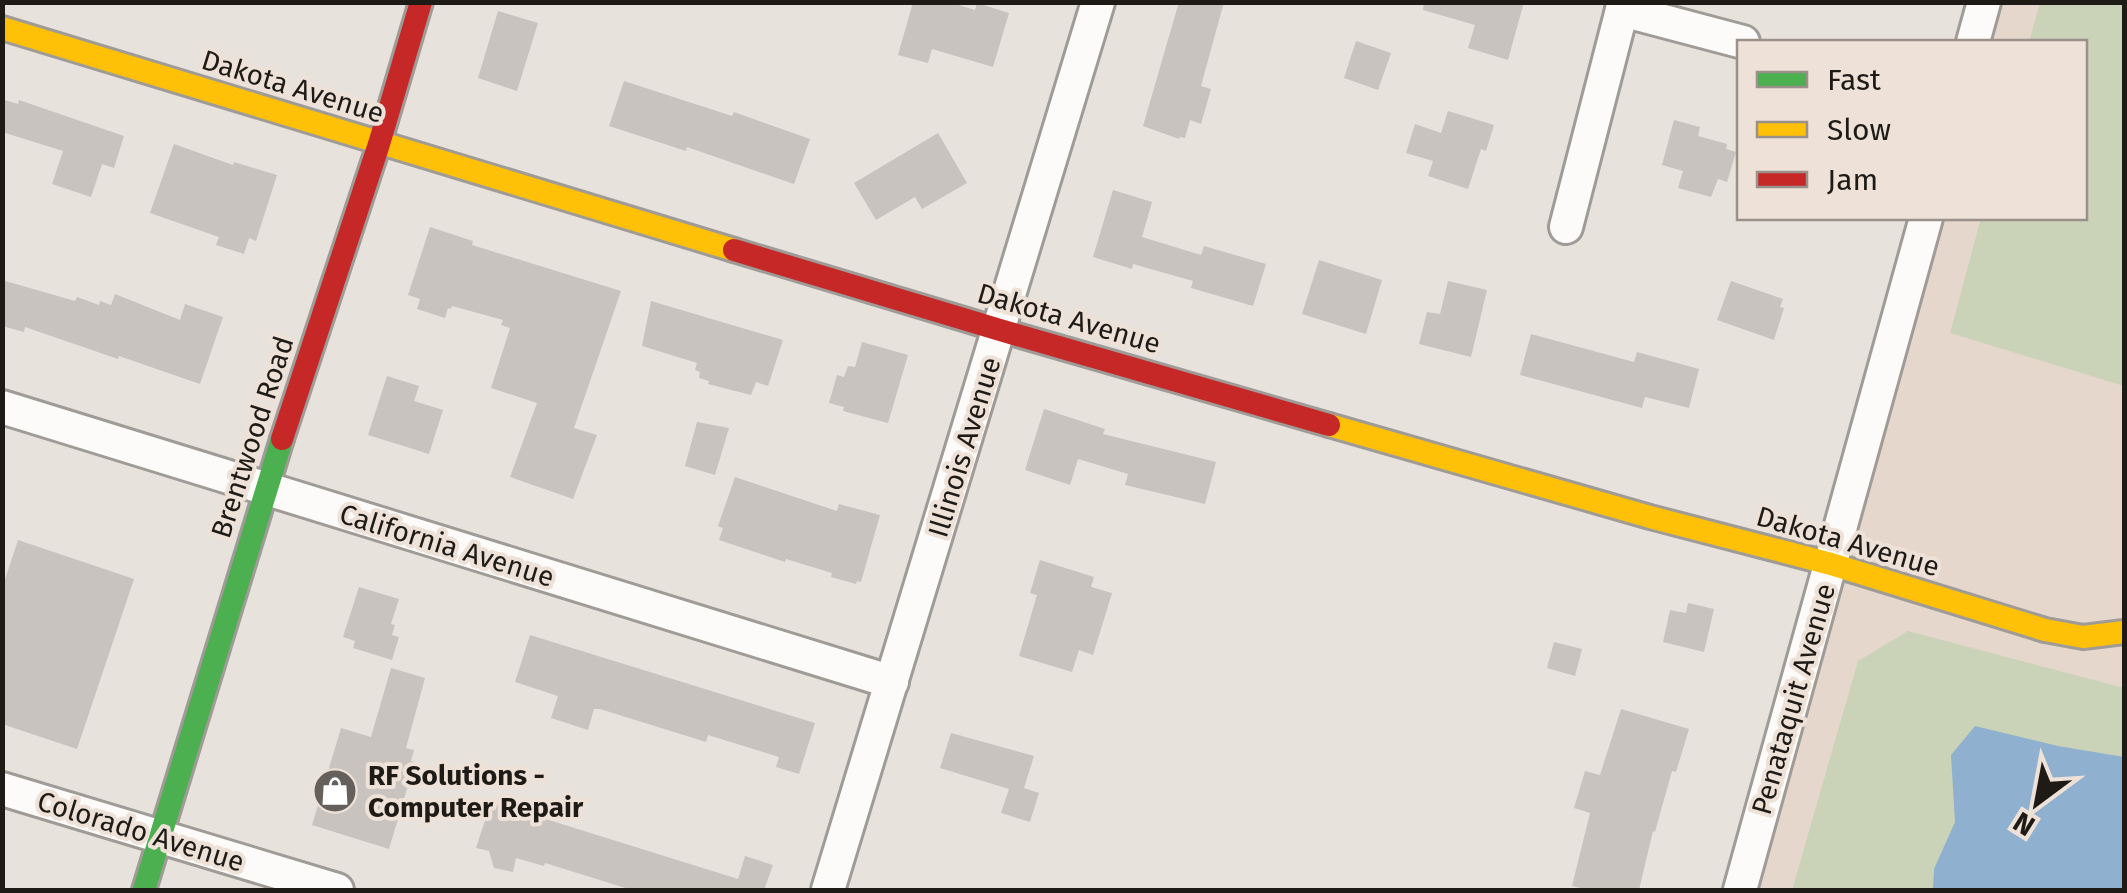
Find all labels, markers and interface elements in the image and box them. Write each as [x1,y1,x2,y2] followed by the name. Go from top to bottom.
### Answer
[1737,40,2087,220] legend
[198,43,388,130] street label: Dakota Avenue
[1827,62,1881,98] text: Fast
[1827,112,1891,148] text: Slow
[1827,162,1878,198] text: Jam
[974,277,1164,360] street label: Dakota Avenue
[204,332,301,542] street label: Brentwood Road
[921,353,1008,541] street label: Illinois Avenue
[336,497,558,594] street label: California Avenue
[1753,500,1943,583] street label: Dakota Avenue
[1745,580,1842,818] street label: Penataquit Avenue
[1987,753,2087,853] north arrow
[368,759,584,824] place label: RF Solutions - Computer Repair
[312,768,358,814] shop icon: RF Solutions - Computer Repair
[34,784,248,879] street label: Colorado Avenue
[2007,805,2041,843] text: N

